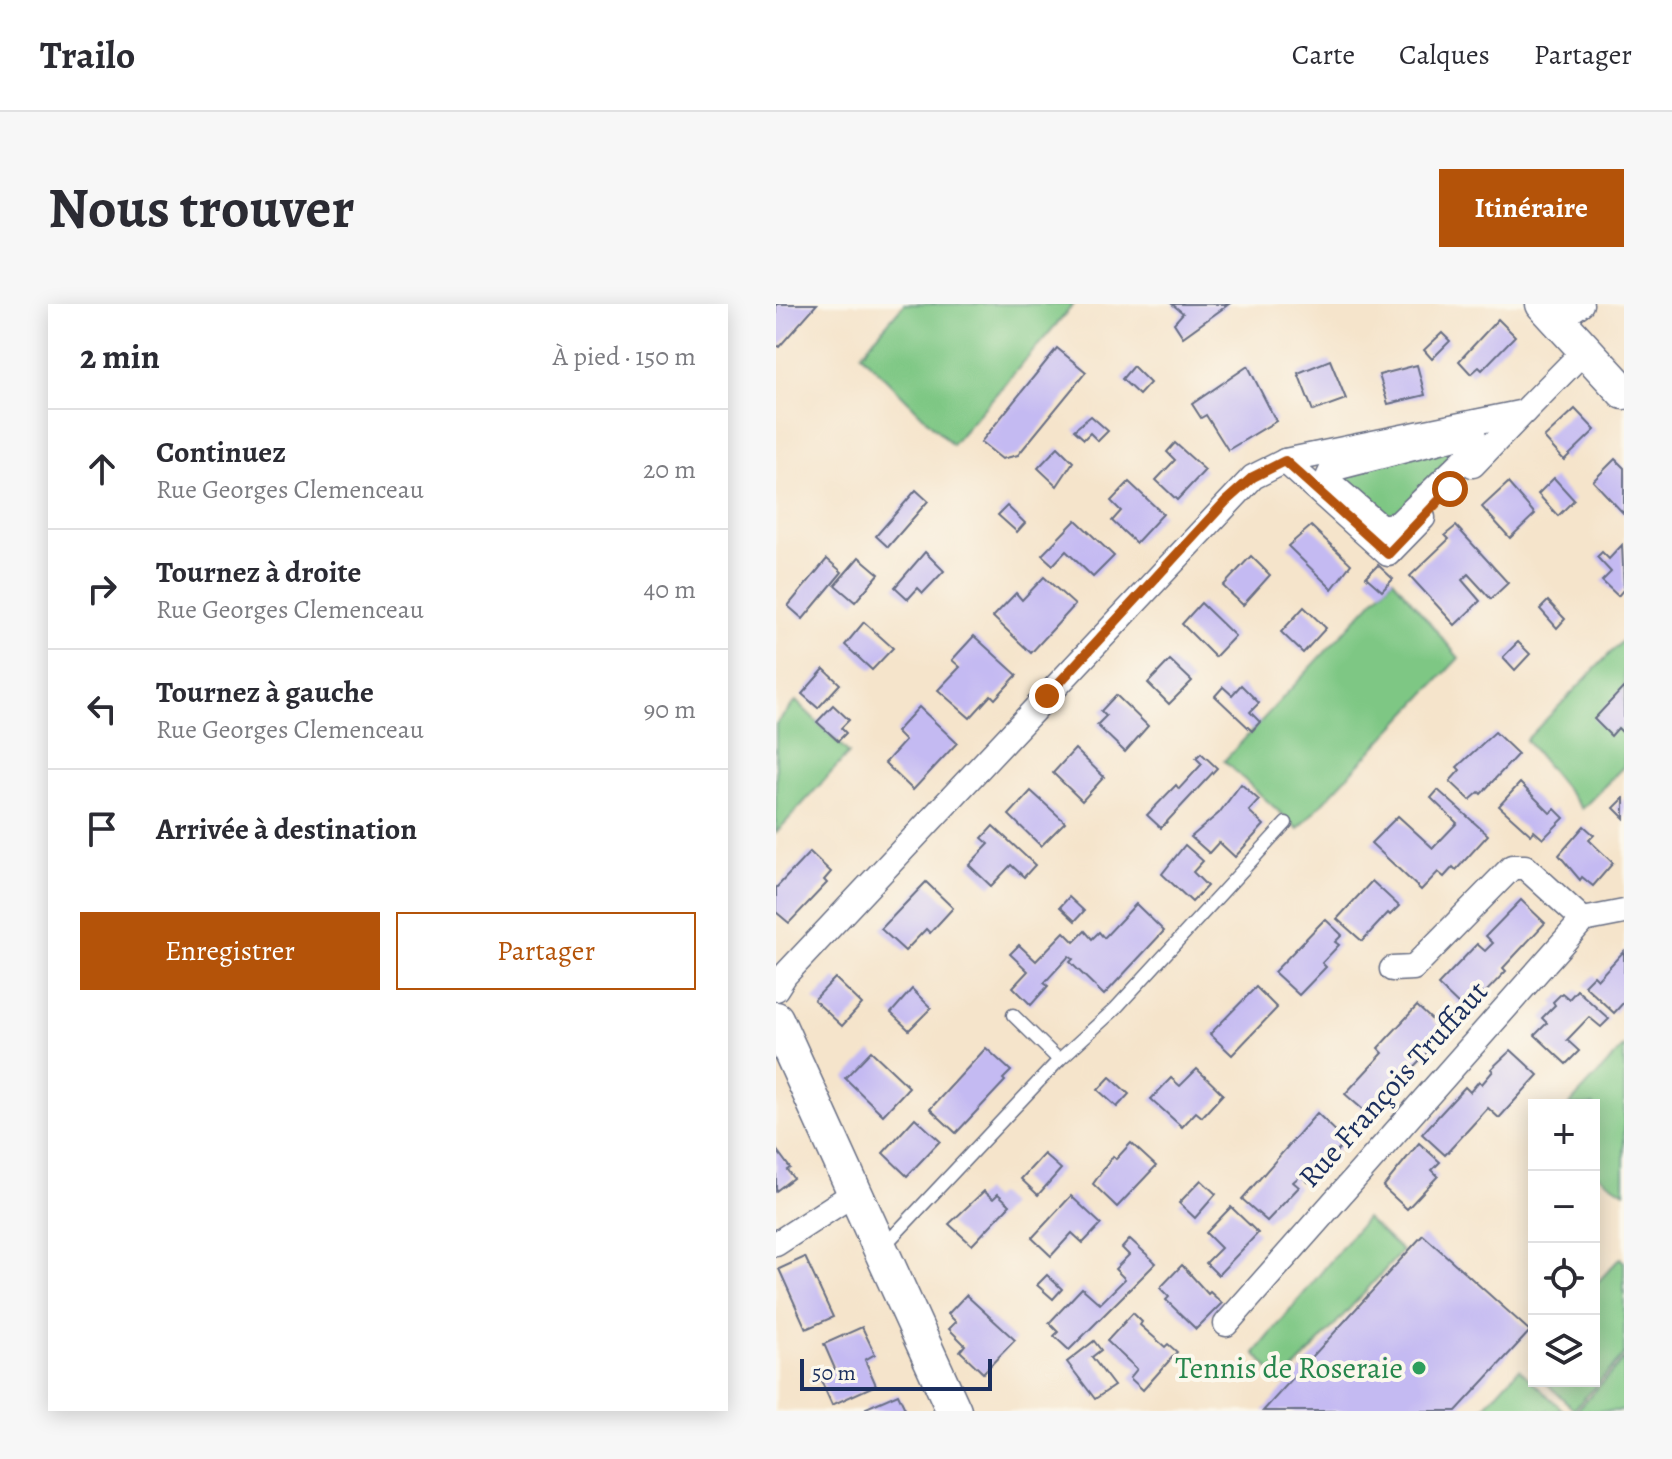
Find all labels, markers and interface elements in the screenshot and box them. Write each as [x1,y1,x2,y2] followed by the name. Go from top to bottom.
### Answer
[40,29,135,81] text: Trailo
[1292,36,1355,74] text: Carte
[1399,36,1490,74] text: Calques
[1534,36,1632,74] text: Partager
[1439,169,1624,247] button: Itinéraire
[48,170,354,246] text: Nous trouver
[80,333,160,380] text: 2 min
[553,339,696,374] text: À pied · 150 m
[156,432,286,472] text: Continuez
[80,447,124,491] icon: ahead
[643,452,696,487] text: 20 m
[1432,471,1468,507] route start
[156,472,424,507] text: Rue Georges Clemenceau
[156,552,361,592] text: Tournez à droite
[80,567,124,611] icon: right
[644,572,696,607] text: 40 m
[156,592,424,627] text: Rue Georges Clemenceau
[156,672,374,712] text: Tournez à gauche
[1029,678,1065,714] route end
[80,687,124,731] icon: left
[644,692,696,727] text: 90 m
[156,712,424,747] text: Rue Georges Clemenceau
[80,807,124,851] icon: arrive
[156,809,417,849] text: Arrivée à destination
[80,912,380,990] button: Enregistrer
[396,912,696,990] button: Partager
[1289,972,1497,1196] street label: Rue François Truffaut
[1528,1099,1600,1387] map controls
[1528,1099,1600,1171] button: +
[1528,1171,1600,1243] button: −
[1528,1243,1600,1315] button: locate
[1528,1315,1600,1387] button: layers
[1175,1348,1403,1388] place label: Tennis de Roseraie
[800,1355,992,1391] scale bar
[812,1358,856,1388] text: 50 m
[1410,1359,1428,1377] marker: Tennis de Roseraie

